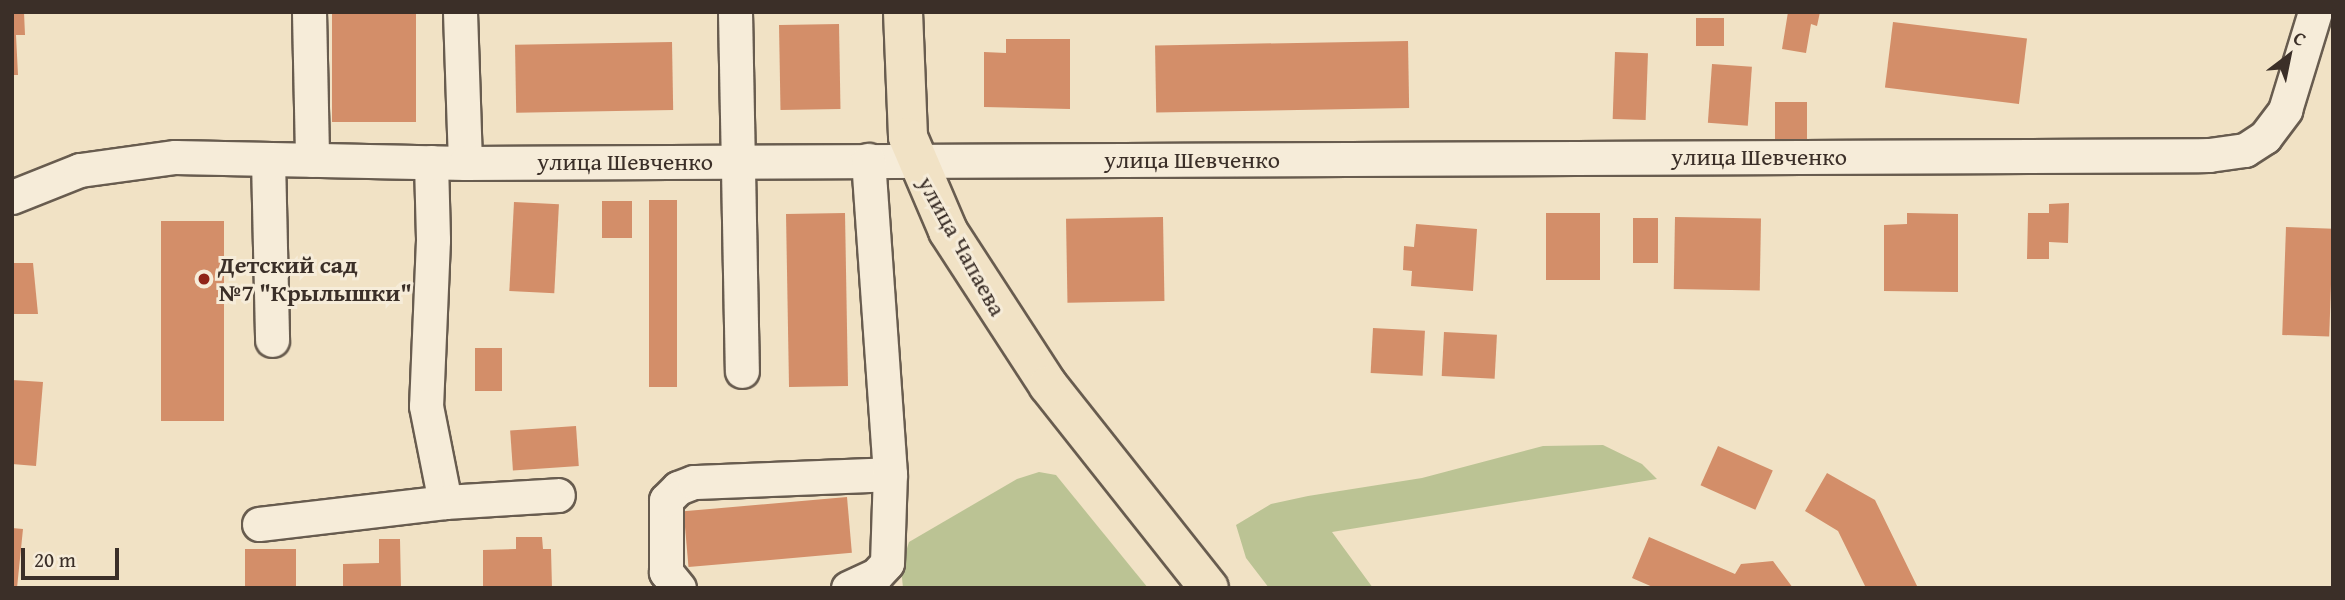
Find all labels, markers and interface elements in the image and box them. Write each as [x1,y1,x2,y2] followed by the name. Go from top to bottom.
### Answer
[2254,21,2324,91] north arrow
[2288,23,2312,53] text: С
[1671,143,1847,171] street label: улица Шевченко
[1104,146,1280,174] street label: улица Шевченко
[537,148,713,176] street label: улица Шевченко
[912,171,1012,321] street label: улица Чапаева
[218,251,412,307] place label: Детский сад №7 "Крылышки"
[196,271,212,287] marker: Детский сад №7 "Крылышки"
[24,534,122,578] scale bar
[34,544,76,575] text: 20 m

